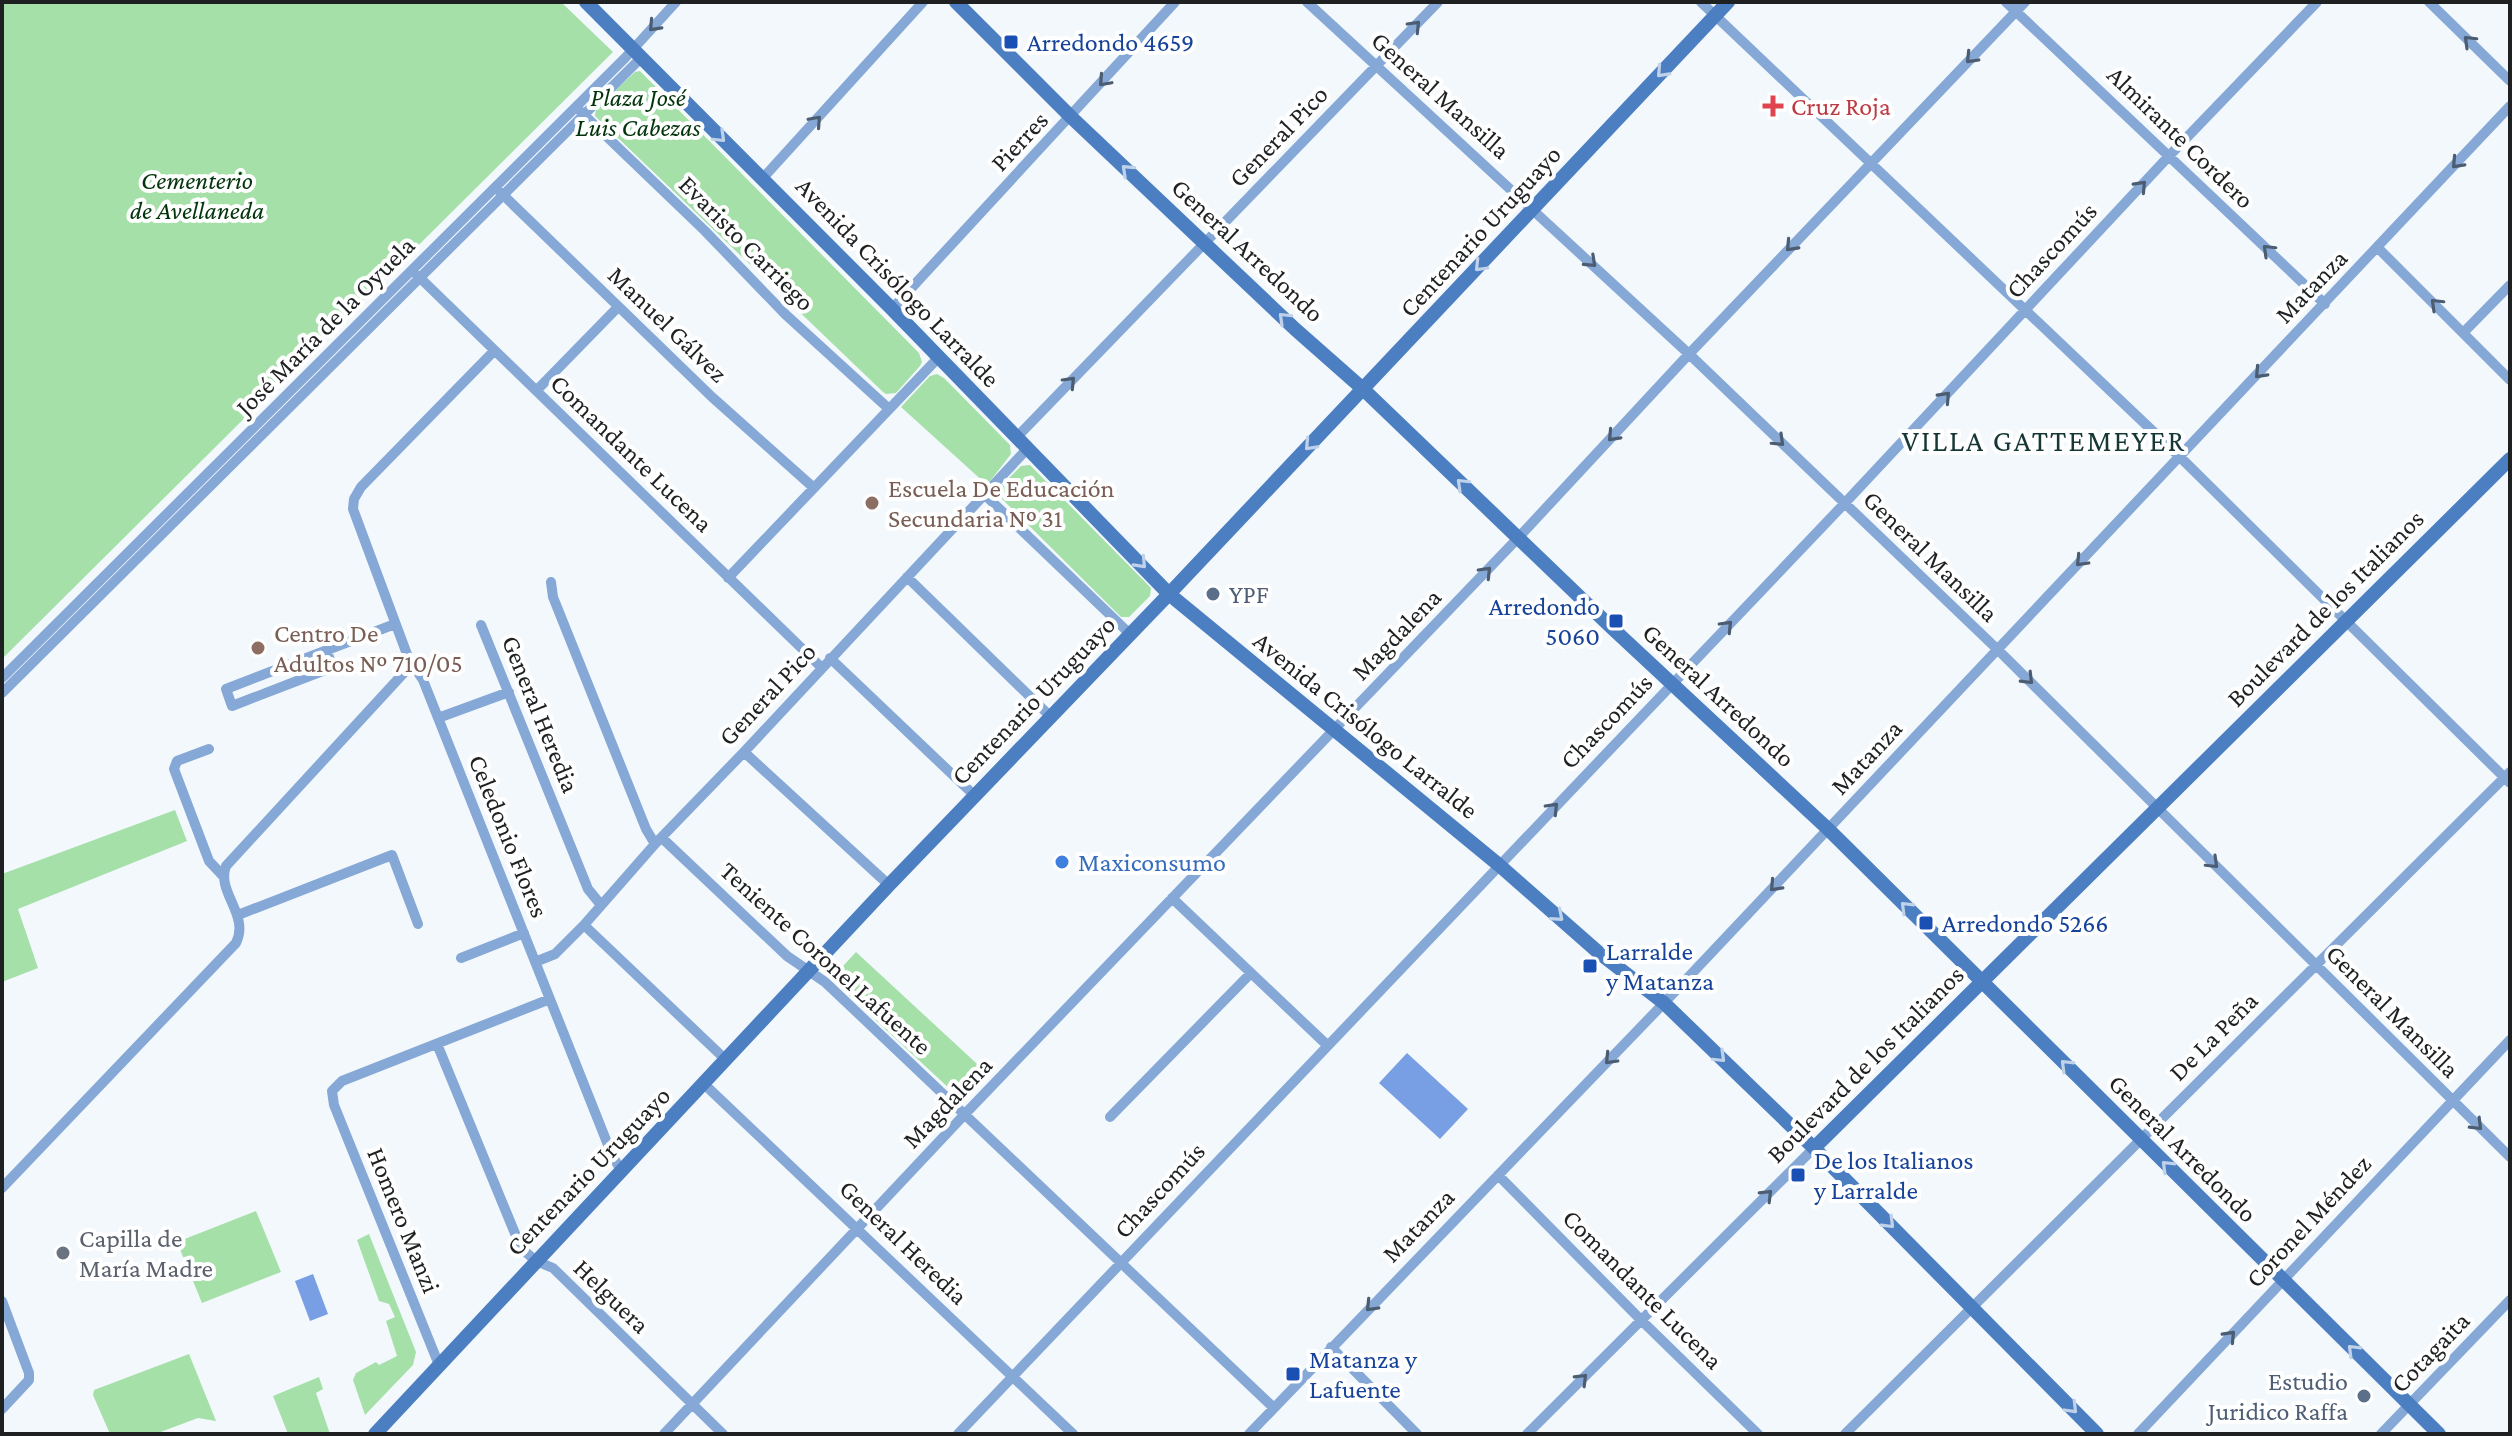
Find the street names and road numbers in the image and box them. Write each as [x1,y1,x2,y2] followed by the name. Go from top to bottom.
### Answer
[1366,26,1516,165] street label: General Mansilla
[2101,60,2260,215] street label: Almirante Cordero
[1223,80,1334,193] street label: General Pico
[985,106,1054,177] street label: Pierres
[1394,140,1567,323] street label: Centenario Uruguayo
[673,170,820,317] street label: Evaristo Carriego
[790,172,1005,393] street label: Avenida Crisólogo Larralde
[1166,173,1330,328] street label: General Arredondo
[2000,197,2103,304] street label: Chascomús
[229,231,421,423] street label: José María de la Oyuela
[2269,243,2353,329] street label: Matanza
[602,260,733,388] street label: Manuel Gálvez
[545,369,719,538] street label: Comandante Lucena
[1857,485,2004,628] street label: General Mansilla
[2221,504,2430,713] street label: Boulevard de los Italianos
[1346,583,1447,686] street label: Magdalena
[945,610,1121,791] street label: Centenario Uruguayo
[1637,618,1801,773] street label: General Arredondo
[1248,626,1484,825] street label: Avenida Crisólogo Larralde
[496,631,585,797] street label: General Heredia
[713,637,822,751] street label: General Pico
[1554,668,1658,775] street label: Chascomús
[1825,714,1908,801] street label: Matanza
[463,751,554,922] street label: Celedonio Flores
[714,856,937,1061] street label: Teniente Coronel Lafuente
[2320,939,2465,1084] street label: General Mansilla
[1761,960,1970,1169] street label: Boulevard de los Italianos
[2163,986,2264,1087] street label: De La Peña
[897,1051,998,1154] street label: Magdalena
[2103,1068,2263,1228] street label: General Arredondo
[500,1081,676,1262] street label: Centenario Uruguayo
[1108,1137,1211,1244] street label: Chascomús
[361,1143,446,1297] street label: Homero Manzi
[2240,1149,2377,1293] street label: Coronel Méndez
[834,1174,974,1311] street label: General Heredia
[1376,1182,1460,1268] street label: Matanza
[1557,1203,1729,1375] street label: Comandante Lucena
[568,1253,655,1339] street label: Helguera
[2385,1306,2476,1399] street label: Cotagaita

